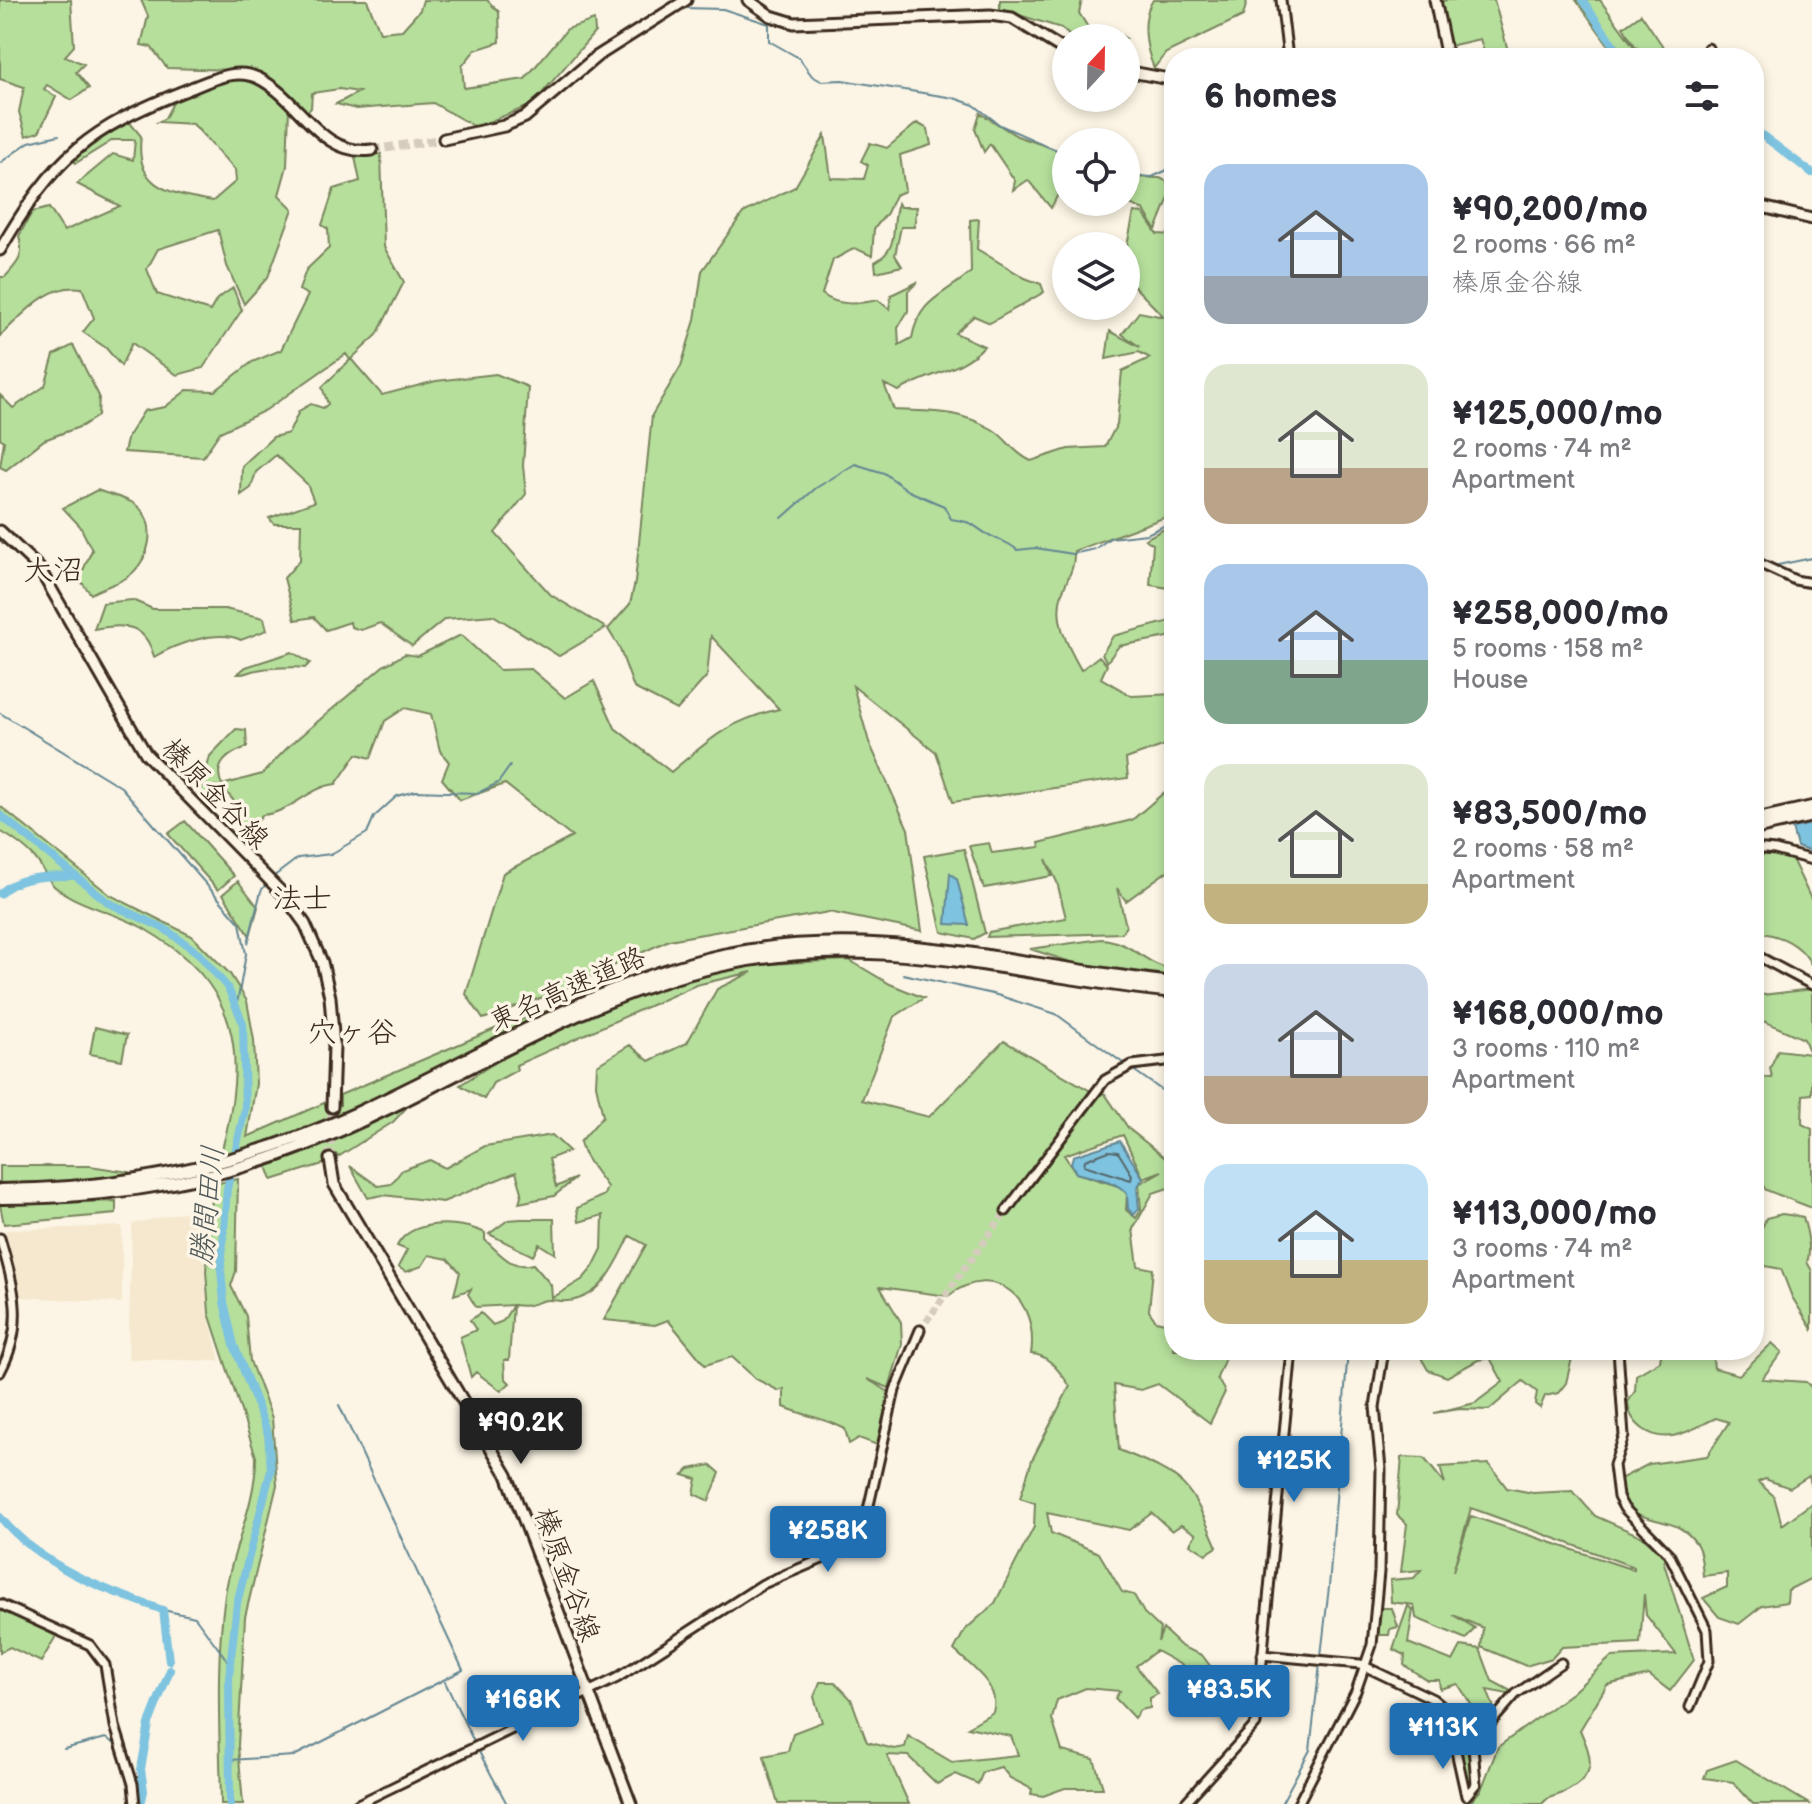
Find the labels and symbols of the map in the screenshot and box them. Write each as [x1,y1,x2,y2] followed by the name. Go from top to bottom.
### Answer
[1052,24,1140,112] north arrow
[23,553,83,589] district label: 大沼
[154,732,275,856] street label: 榛原金谷線
[272,881,332,917] district label: 法士
[484,940,651,1039] street label: 東名高速道路
[307,1015,397,1051] district label: 穴ヶ谷
[184,1144,232,1267] water label: 勝間田川
[456,1398,586,1466] pin: ¥90.2K
[1238,1436,1350,1504] pin: ¥125K
[527,1503,606,1646] street label: 榛原金谷線
[772,1506,884,1574] pin: ¥258K
[1164,1665,1294,1733] pin: ¥83.5K
[467,1675,579,1743] pin: ¥168K
[1387,1703,1499,1771] pin: ¥113K

